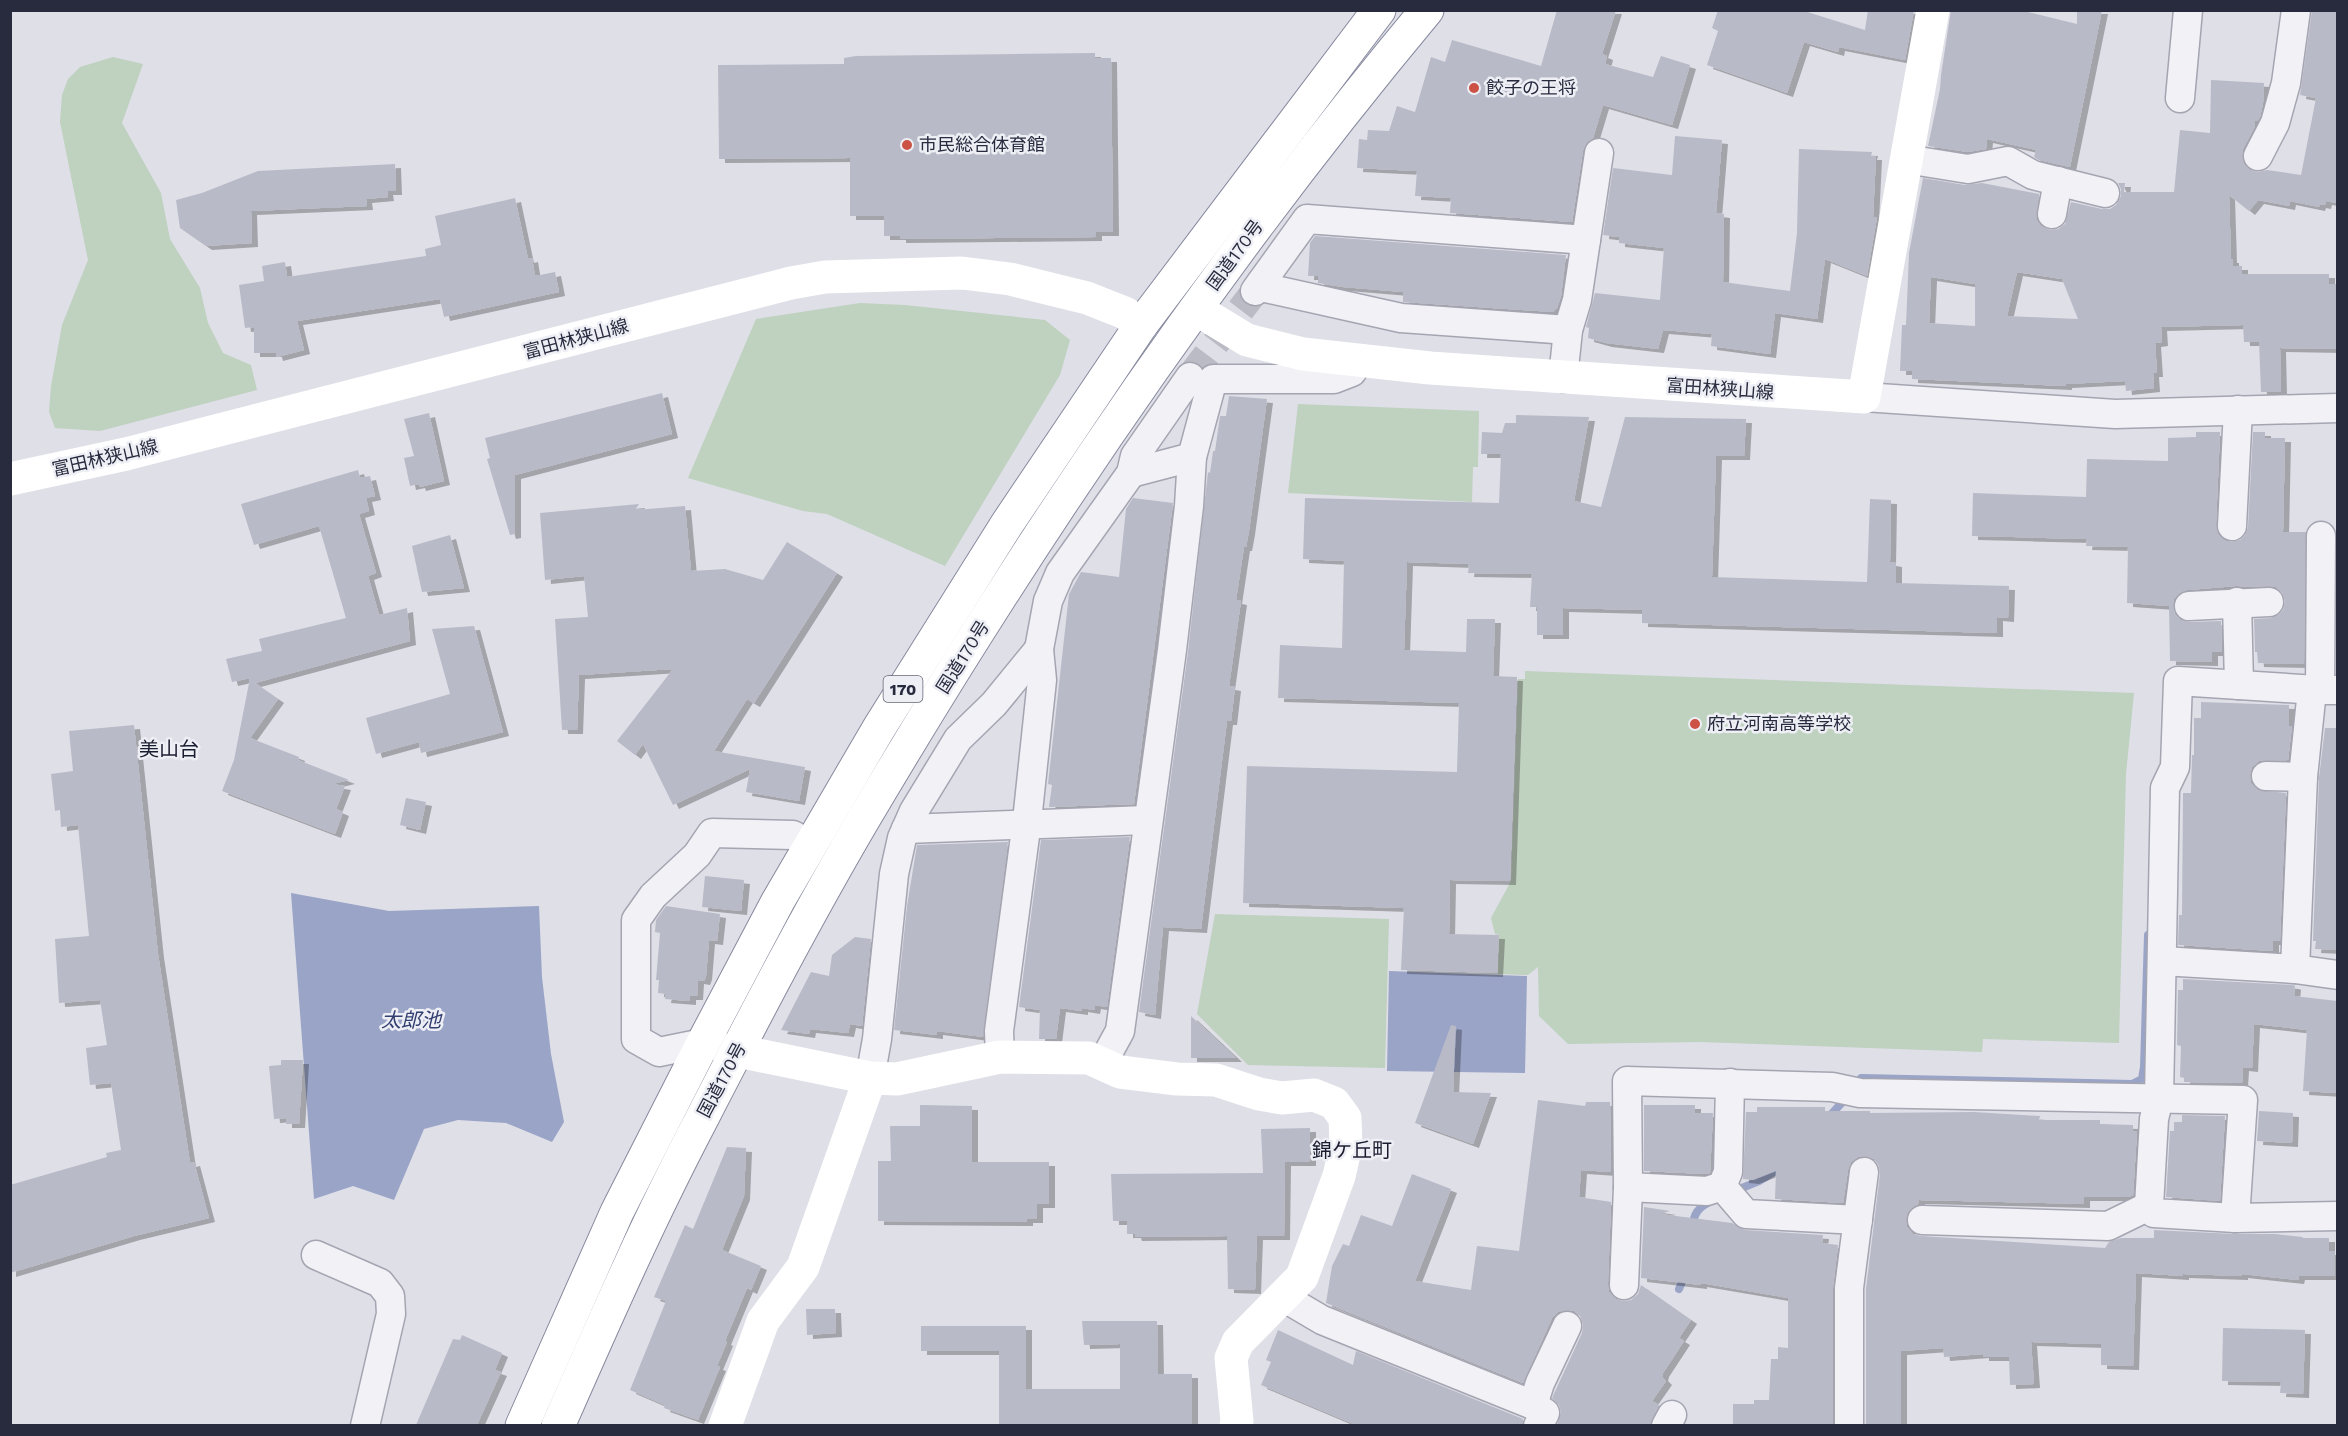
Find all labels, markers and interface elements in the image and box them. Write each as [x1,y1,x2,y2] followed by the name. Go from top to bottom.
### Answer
[1486,77,1576,98] place label: 餃子の王将
[1467,81,1481,95] marker: 餃子の王将
[919,134,1045,155] place label: 市民総合体育館
[900,138,914,152] marker: 市民総合体育館
[1202,215,1267,294] street label: 国道170号
[521,314,631,363] street label: 富田林狭山線
[1665,374,1775,403] street label: 富田林狭山線
[50,435,160,480] street label: 富田林狭山線
[932,616,993,697] street label: 国道170号
[884,676,922,702] road number: 170
[1707,713,1851,734] place label: 府立河南高等学校
[1688,717,1702,731] marker: 府立河南高等学校
[139,737,199,761] district label: 美山台
[381,1008,443,1032] water label: 太郎池
[693,1039,750,1121] street label: 国道170号
[1312,1138,1392,1162] district label: 錦ケ丘町

